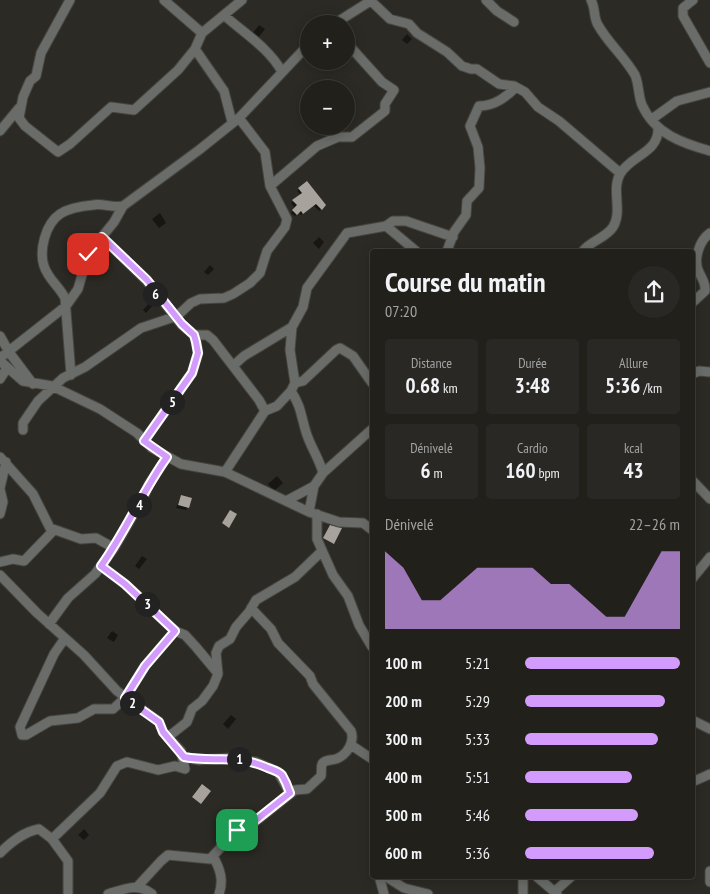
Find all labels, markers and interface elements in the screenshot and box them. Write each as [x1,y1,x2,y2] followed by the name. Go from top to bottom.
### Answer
[300,15,355,135] map controls
[300,15,355,70] button: +
[300,80,355,135] button: −
[67,233,109,275] pin
[74,240,102,268] icon: check
[385,263,546,300] text: Course du matin
[628,266,680,318] button: share
[142,282,168,306] pin: 6
[152,285,159,303] text: 6
[385,301,417,321] text: 07:20
[411,354,452,372] text: Distance
[518,354,547,372] text: Durée
[619,354,648,372] text: Allure
[405,372,440,399] text: 0.68
[515,372,550,399] text: 3:48
[605,372,640,399] text: 5:36
[440,379,458,397] text: km
[640,379,662,397] text: /km
[160,390,184,414] pin: 5
[169,393,176,411] text: 5
[410,439,453,457] text: Dénivelé
[517,439,548,457] text: Cardio
[624,439,643,457] text: kcal
[420,457,430,484] text: 6
[505,457,535,484] text: 160
[623,457,644,484] text: 43
[430,464,443,482] text: m
[535,464,560,482] text: bpm
[126,492,152,518] pin: 4
[136,496,143,514] text: 4
[385,514,434,534] text: Dénivelé
[629,514,680,534] text: 22–26 m
[134,592,160,616] pin: 3
[144,595,151,613] text: 3
[385,653,422,673] text: 100 m
[465,653,490,673] text: 5:21
[120,690,144,716] pin: 2
[385,691,422,711] text: 200 m
[465,691,490,711] text: 5:29
[129,694,136,712] text: 2
[385,729,422,749] text: 300 m
[465,729,490,749] text: 5:33
[226,746,252,772] pin: 1
[236,750,243,768] text: 1
[385,767,422,787] text: 400 m
[465,767,490,787] text: 5:51
[385,805,422,825] text: 500 m
[465,805,490,825] text: 5:46
[216,809,258,851] pin
[223,816,251,844] icon: arrive
[385,843,422,863] text: 600 m
[465,843,490,863] text: 5:36

